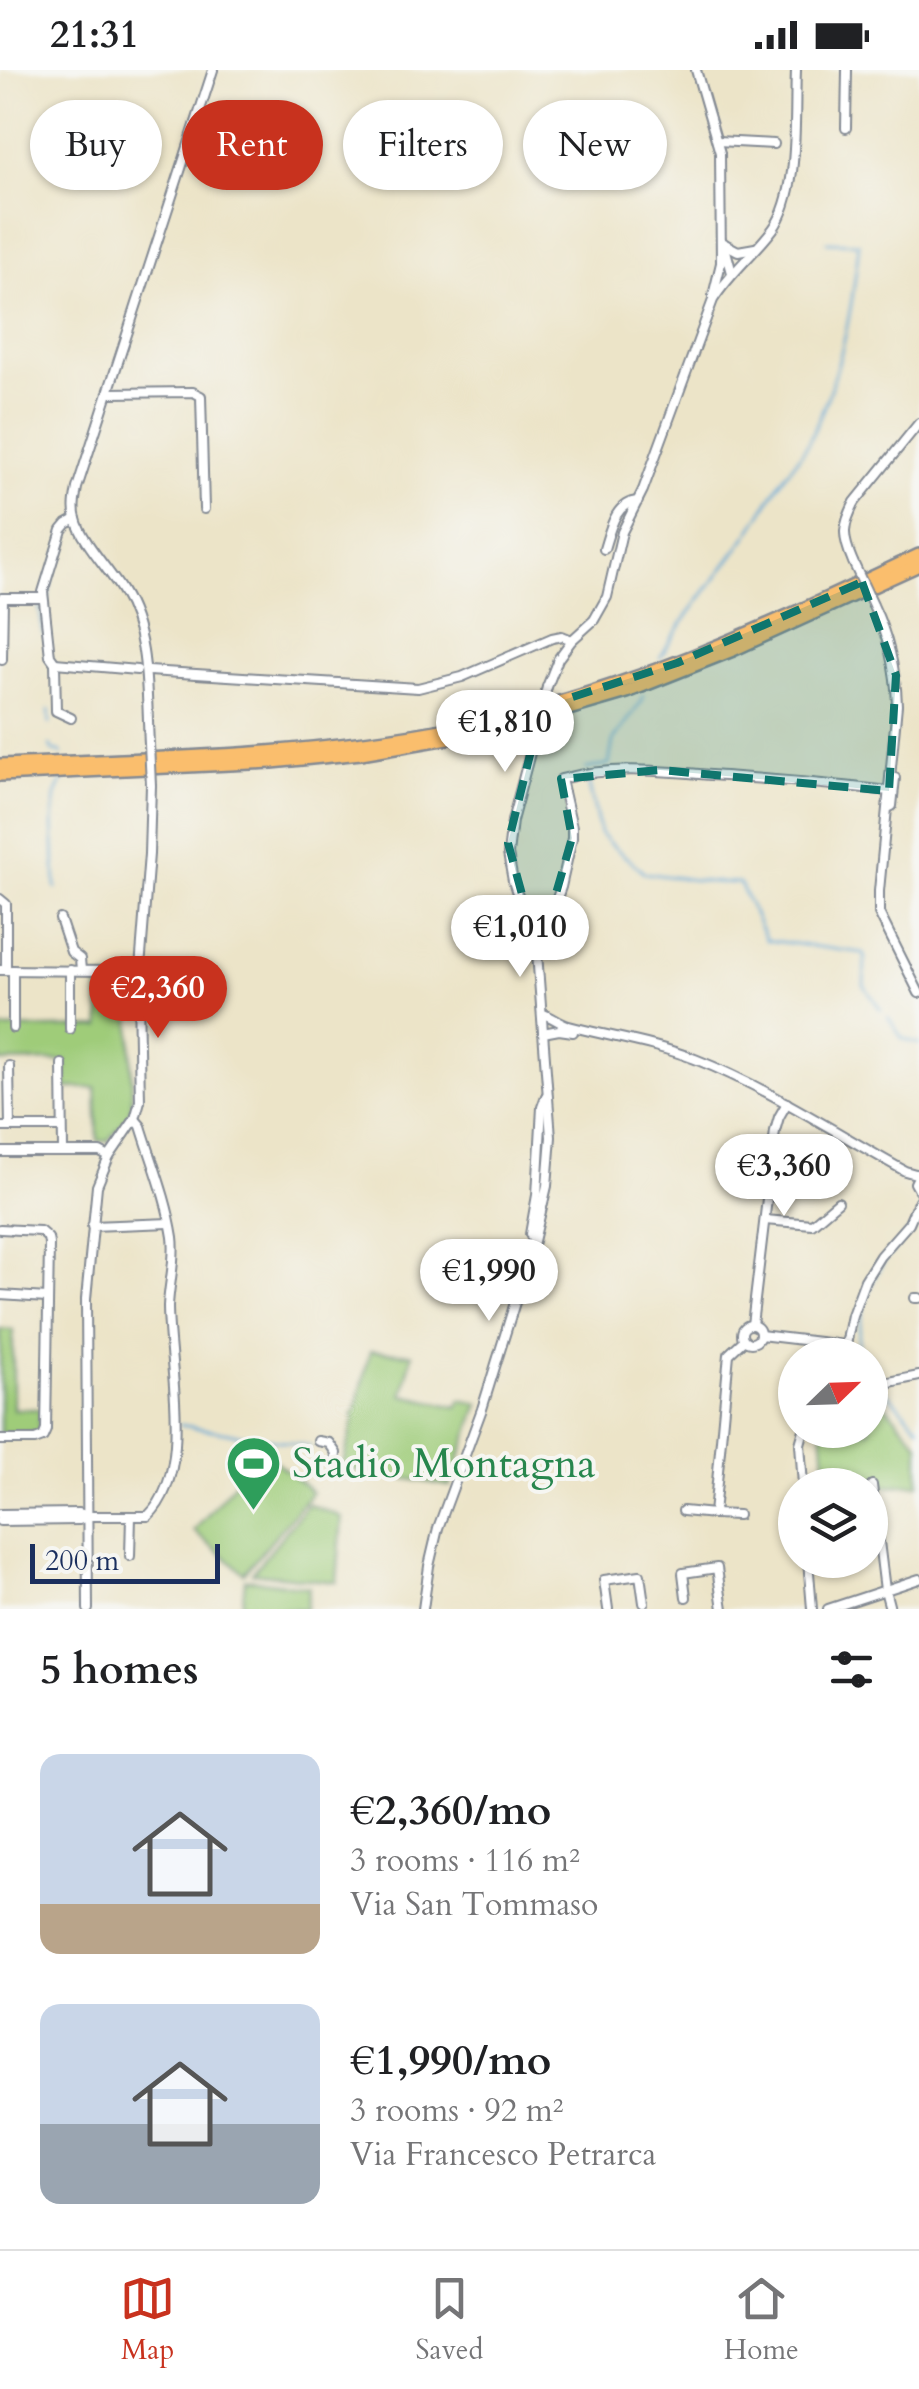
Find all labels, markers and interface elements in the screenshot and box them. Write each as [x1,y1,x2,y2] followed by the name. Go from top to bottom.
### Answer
[50,9,139,61] text: 21:31
[30,100,162,190] chip: Buy
[182,100,323,190] chip: Rent
[343,100,503,190] chip: Filters
[523,100,667,190] chip: New
[424,690,586,775] pin: €1,810
[458,700,552,744] text: €1,810
[439,895,601,980] pin: €1,010
[473,905,567,949] text: €1,010
[77,956,239,1041] pin: €2,360
[111,966,205,1010] text: €2,360
[703,1134,865,1219] pin: €3,360
[737,1144,831,1188] text: €3,360
[408,1239,570,1324] pin: €1,990
[442,1249,536,1293] text: €1,990
[778,1338,888,1448] north arrow
[778,1338,888,1578] map controls
[223,1433,283,1512] sports icon: Stadio Montagna
[292,1435,596,1492] place label: Stadio Montagna
[778,1468,888,1578] button: layers
[30,1539,220,1584] scale bar
[45,1542,119,1580] text: 200 m
[40,1641,198,1698] text: 5 homes
[824,1642,879,1697] icon: filters
[350,1782,551,1839] text: €2,360/mo
[120,1794,240,1914] icon: home
[350,1839,580,1883] text: 3 rooms · 116 m²
[350,1883,598,1927] text: Via San Tommaso
[350,2032,551,2089] text: €1,990/mo
[120,2044,240,2164] icon: home
[350,2089,563,2133] text: 3 rooms · 92 m²
[350,2133,656,2177] text: Via Francesco Petrarca
[120,2271,175,2369] tab: Map
[416,2271,483,2369] tab: Saved
[724,2271,799,2369] tab: Home

